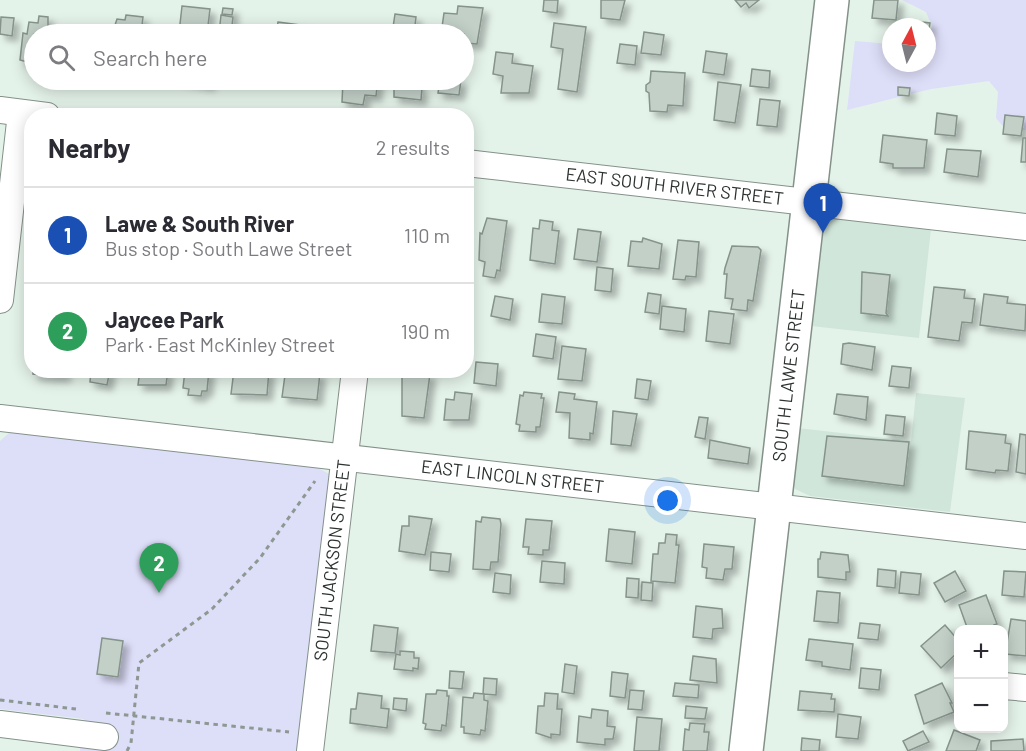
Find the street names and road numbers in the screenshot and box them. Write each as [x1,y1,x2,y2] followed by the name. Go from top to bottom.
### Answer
[565,162,785,209] street label: EAST SOUTH RIVER STREET
[767,288,809,463] street label: SOUTH LAWE STREET
[420,455,605,497] street label: EAST LINCOLN STREET
[309,458,354,662] street label: SOUTH JACKSON STREET

